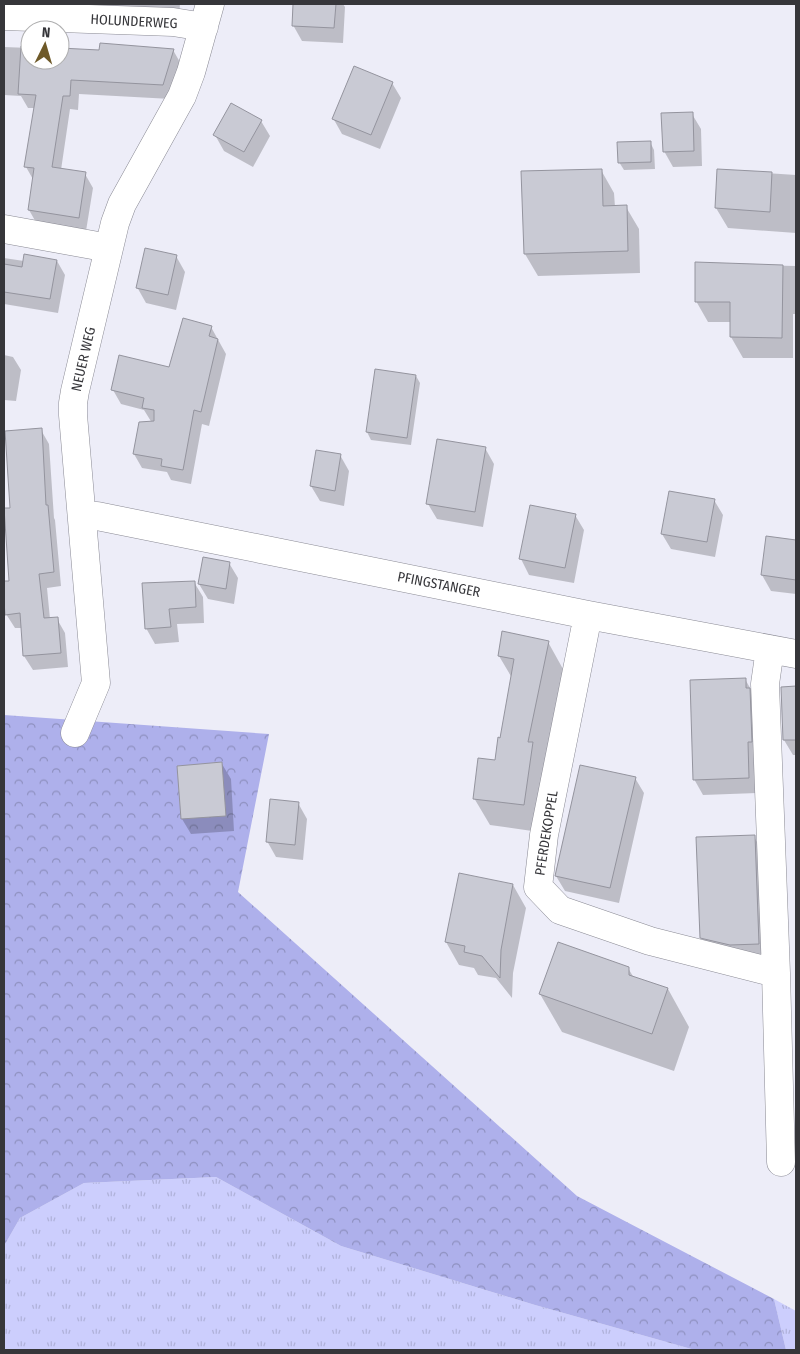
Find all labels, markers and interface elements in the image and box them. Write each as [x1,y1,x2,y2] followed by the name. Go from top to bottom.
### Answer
[90,11,178,32] street label: HOLUNDERWEG
[20,20,70,70] north arrow
[41,24,51,41] text: N
[68,325,99,393] street label: NEUER WEG
[396,568,482,601] street label: PFINGSTANGER
[531,789,562,877] street label: PFERDEKOPPEL

